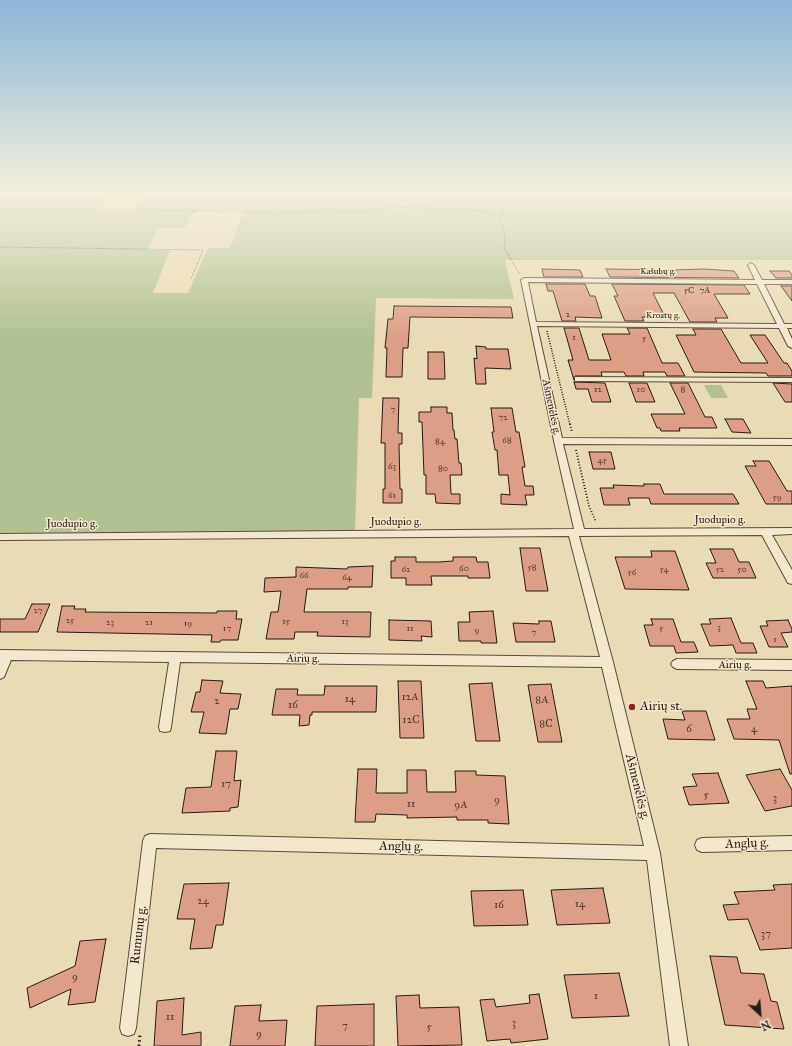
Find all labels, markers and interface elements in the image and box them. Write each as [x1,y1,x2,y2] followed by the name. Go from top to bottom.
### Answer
[640,267,676,277] street label: Kašubų g.
[684,286,694,296] house number: 5C
[700,286,710,296] house number: 7A
[566,310,570,320] house number: 2
[646,311,680,321] street label: Kroatų g.
[572,333,576,343] house number: 1
[642,334,646,344] house number: 5
[539,378,563,436] street label: Ašmenėlės g.
[594,385,602,395] house number: 12
[637,385,645,395] house number: 10
[681,385,685,395] house number: 8
[391,405,395,415] house number: 7
[498,413,508,423] house number: 72
[502,436,512,446] house number: 68
[435,437,445,447] house number: 84
[597,456,607,466] house number: 45
[388,462,396,472] house number: 63
[438,464,448,474] house number: 80
[388,491,396,501] house number: 61
[772,493,782,503] house number: 59
[695,513,745,527] street label: Juodupio g.
[371,515,421,529] street label: Juodupio g.
[47,517,97,531] street label: Juodupio g.
[528,563,536,573] house number: 58
[459,564,469,574] house number: 60
[401,565,411,575] house number: 62
[660,565,668,575] house number: 54
[716,565,724,575] house number: 52
[737,565,747,575] house number: 50
[628,568,636,578] house number: 56
[299,571,309,581] house number: 66
[342,573,352,583] house number: 64
[34,606,42,616] house number: 27
[66,616,74,626] house number: 25
[282,617,290,627] house number: 15
[341,617,349,627] house number: 13
[106,618,114,628] house number: 23
[145,618,153,628] house number: 21
[184,619,192,629] house number: 19
[717,623,721,633] house number: 3
[223,624,231,634] house number: 17
[406,624,414,634] house number: 11
[659,624,663,634] house number: 5
[475,626,479,636] house number: 9
[532,628,536,638] house number: 7
[773,635,777,645] house number: 1
[286,652,320,666] street label: Airių g.
[718,658,752,672] street label: Airių g.
[401,690,419,704] house number: 12A
[345,692,355,706] house number: 14
[535,693,549,707] house number: 8A
[214,694,220,708] house number: 2
[288,698,298,712] house number: 16
[640,699,682,715] place label: Airių st.
[627,702,637,712] marker: Airių st.
[402,713,420,727] house number: 12C
[539,717,553,731] house number: 8C
[686,722,692,736] house number: 6
[751,722,757,736] house number: 4
[621,752,653,822] street label: Ašmenėlės g.
[221,777,231,791] house number: 17
[703,788,709,802] house number: 5
[773,791,777,805] house number: 3
[494,793,500,807] house number: 9
[407,797,415,811] house number: 11
[454,798,468,812] house number: 9A
[725,835,769,853] street label: Anglų g.
[379,839,423,855] street label: Anglų g.
[197,894,209,908] house number: 24
[575,897,585,911] house number: 14
[494,898,504,912] house number: 16
[128,905,150,965] street label: Rumunų g.
[761,927,771,941] house number: 37
[72,970,78,984] house number: 9
[594,989,598,1003] house number: 1
[740,994,780,1034] north arrow
[166,1010,174,1024] house number: 11
[512,1016,516,1030] house number: 3
[758,1017,773,1033] text: N
[342,1019,348,1033] house number: 7
[426,1020,432,1034] house number: 5
[256,1027,262,1041] house number: 9

